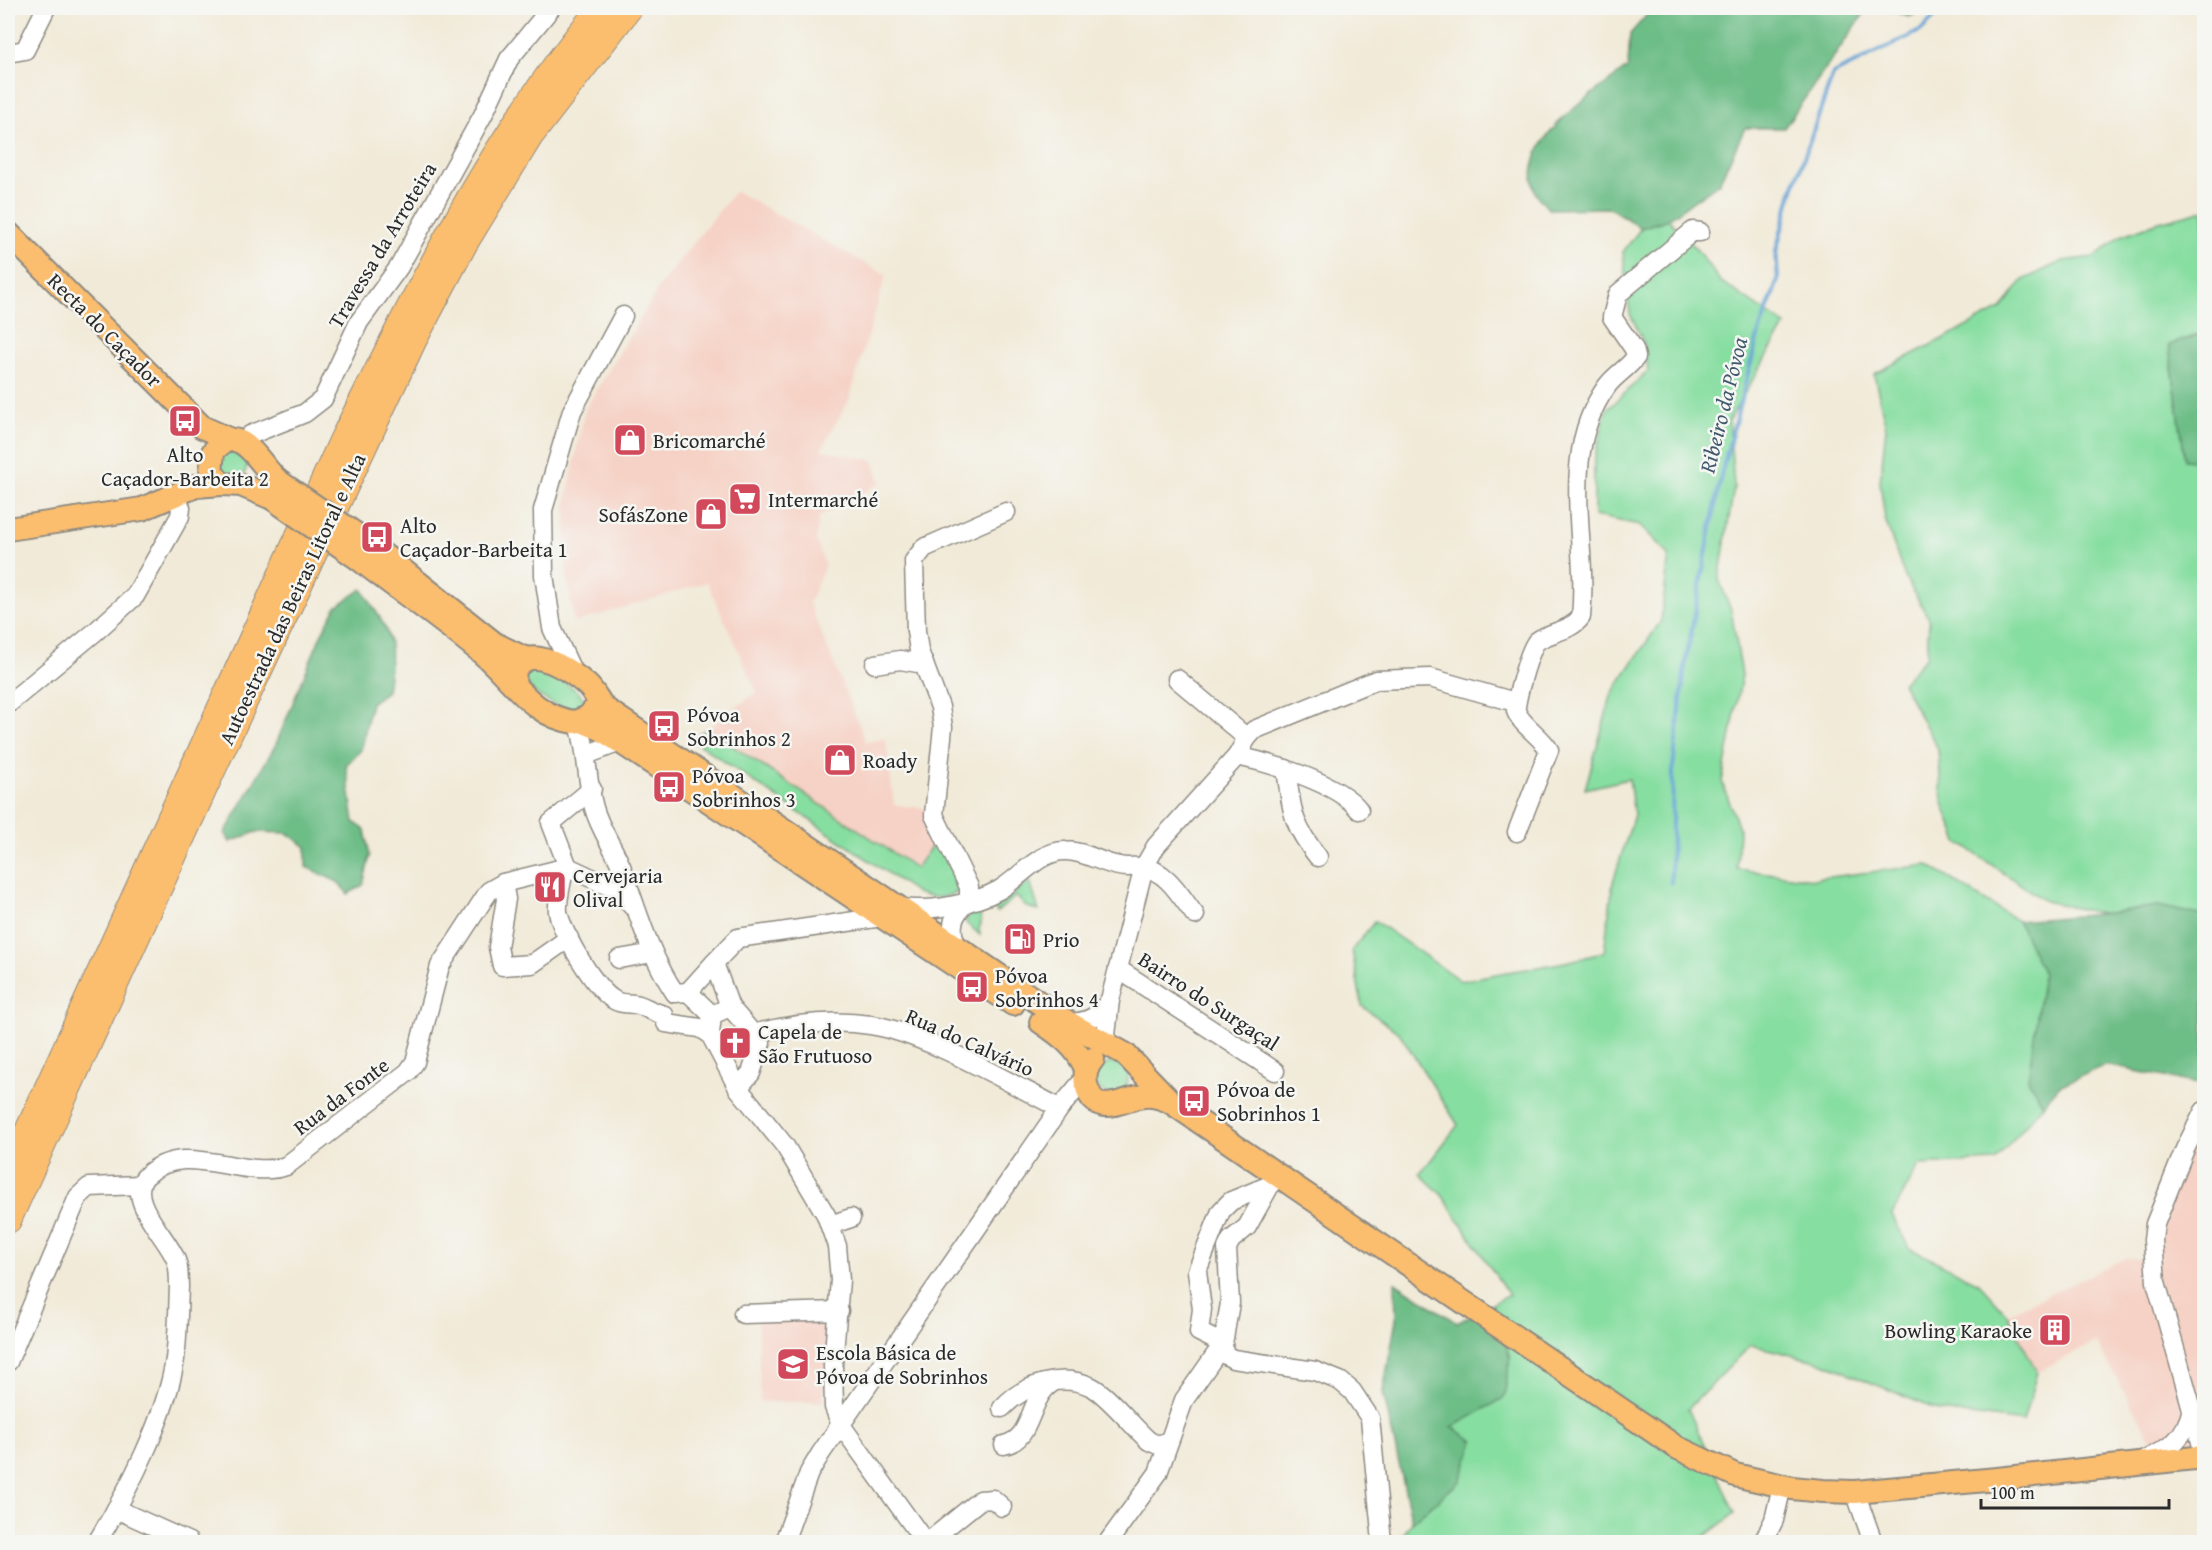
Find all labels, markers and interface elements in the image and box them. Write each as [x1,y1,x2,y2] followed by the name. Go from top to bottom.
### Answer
[320,156,444,334] street label: Travessa da Arroteira
[41,266,170,395] street label: Recta do Caçador
[1690,334,1755,477] water label: Ribeiro da Póvoa
[167,403,203,439] bus stop icon: Alto Caçador-Barbeita 2
[612,422,648,458] shop icon: Bricomarché
[653,425,766,456] place label: Bricomarché
[101,439,269,494] place label: Alto Caçador-Barbeita 2
[211,448,373,750] street label: Autoestrada das Beiras Litoral e Alta
[727,481,763,517] supermarket icon: Intermarché
[768,484,878,515] place label: Intermarché
[693,496,729,532] shop icon: SofásZone
[599,499,688,530] place label: SofásZone
[400,510,568,565] place label: Alto Caçador-Barbeita 1
[359,519,395,555] bus stop icon: Alto Caçador-Barbeita 1
[687,699,791,754] place label: Póvoa Sobrinhos 2
[646,708,682,744] bus stop icon: Póvoa Sobrinhos 2
[822,742,858,778] shop icon: Roady
[863,745,918,776] place label: Roady
[692,760,796,815] place label: Póvoa Sobrinhos 3
[651,769,687,805] bus stop icon: Póvoa Sobrinhos 3
[573,860,663,915] place label: Cervejaria Olival
[532,869,568,905] restaurant icon: Cervejaria Olival
[1002,921,1038,957] fuel station icon: Prio
[1043,924,1080,955] place label: Prio
[1132,944,1286,1058] street label: Bairro do Surgaçal
[995,960,1099,1015] place label: Póvoa Sobrinhos 4
[954,969,990,1005] bus stop icon: Póvoa Sobrinhos 4
[901,1000,1039,1084] street label: Rua do Calvário
[758,1016,872,1071] place label: Capela de São Frutuoso
[717,1025,753,1061] church icon: Capela de São Frutuoso
[287,1050,396,1142] street label: Rua da Fonte
[1217,1074,1321,1129] place label: Póvoa de Sobrinhos 1
[1176,1083,1212,1119] bus stop icon: Póvoa de Sobrinhos 1
[2037,1312,2073,1348] building icon: Bowling Karaoke
[1885,1315,2032,1346] place label: Bowling Karaoke
[816,1337,988,1392] place label: Escola Básica de Póvoa de Sobrinhos
[775,1346,811,1382] school or university icon: Escola Básica de Póvoa de Sobrinhos
[1981,1472,2168,1510] scale bar
[1990,1479,2035,1506] text: 100 m

